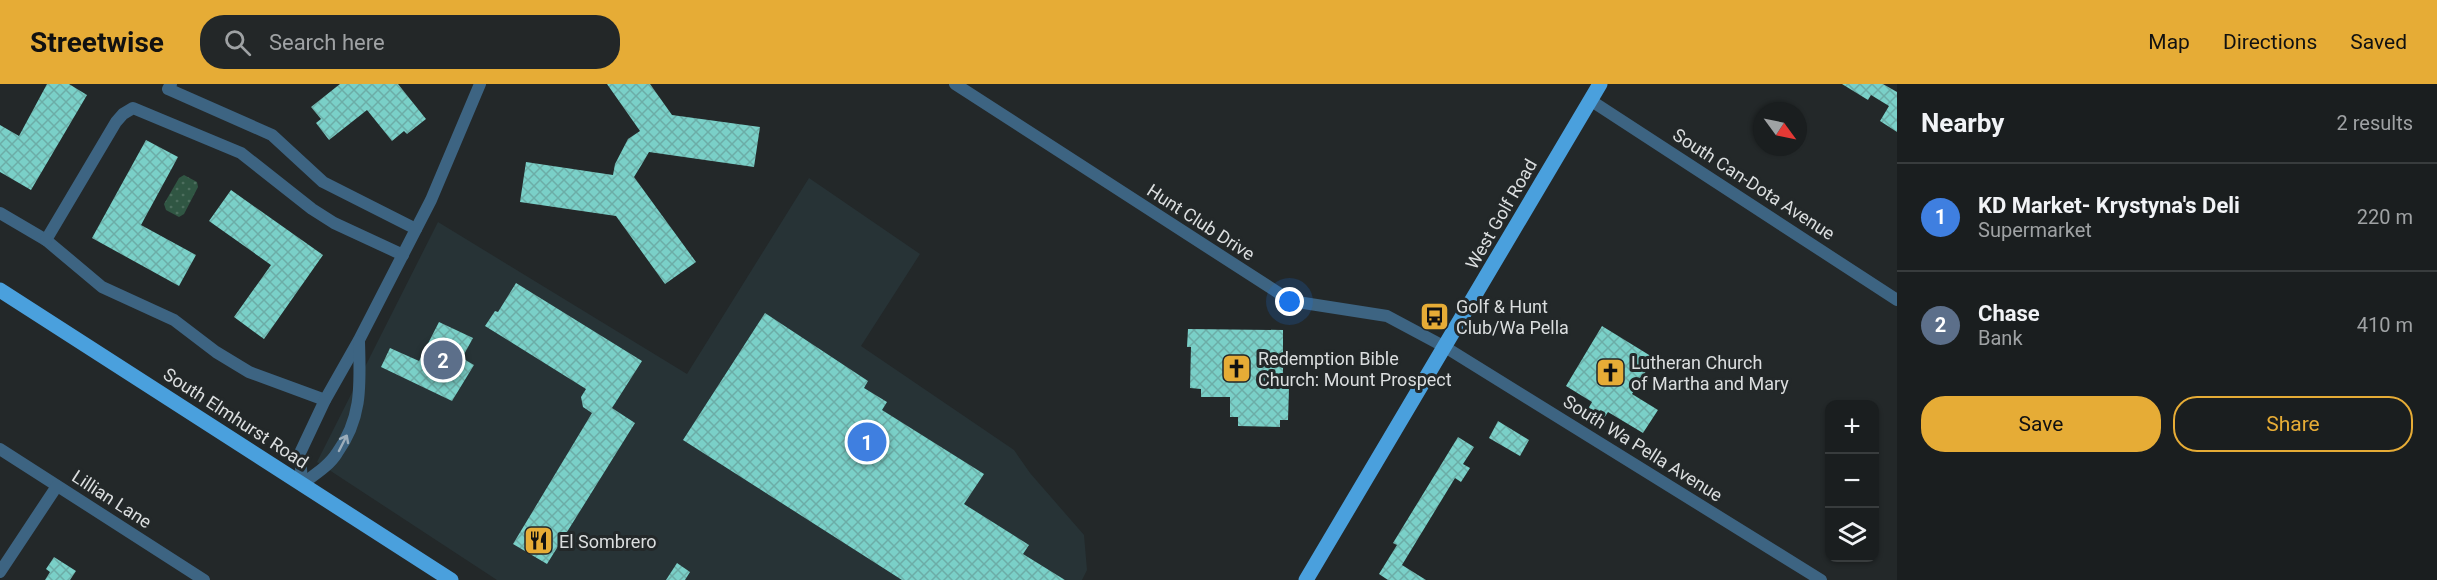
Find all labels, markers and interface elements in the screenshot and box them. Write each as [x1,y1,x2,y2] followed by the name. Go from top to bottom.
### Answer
[200,15,620,69] search box
[30,26,164,59] text: Streetwise
[221,26,254,59] icon: search
[269,30,385,55] text: Search here
[2148,30,2190,54] text: Map
[2223,30,2317,54] text: Directions
[2350,30,2407,54] text: Saved
[1753,102,1807,156] north arrow
[1921,108,2004,138] text: Nearby
[2337,111,2413,135] text: 2 results
[1669,124,1839,244] street label: South Can-Dota Avenue
[1461,155,1541,273] street label: West Golf Road
[1143,179,1259,265] street label: Hunt Club Drive
[1978,193,2240,218] text: KD Market- Krystyna's Deli
[1935,205,1946,229] text: 1
[2357,205,2413,229] text: 220 m
[1978,218,2092,242] text: Supermarket
[1275,287,1304,316] your location
[1456,296,1569,338] place label: Golf & Hunt Club/Wa Pella
[1419,300,1451,332] bus stop icon: Golf & Hunt Club/Wa Pella
[1978,301,2040,326] text: Chase
[1935,313,1946,337] text: 2
[2357,313,2413,337] text: 410 m
[1978,326,2023,350] text: Bank
[424,338,462,382] pin: 2
[1258,348,1452,390] place label: Redemption Bible Church: Mount Prospect
[1221,352,1253,384] church icon: Redemption Bible Church: Mount Prospect
[1631,352,1789,394] place label: Lutheran Church of Martha and Mary
[1594,356,1626,388] church icon: Lutheran Church of Martha and Mary
[160,363,312,473] street label: South Elmhurst Road
[1560,390,1726,506] street label: South Wa Pella Avenue
[1921,396,2161,452] button: Save
[2173,396,2413,452] button: Share
[1825,400,1879,562] map controls
[1825,400,1879,454] button: +
[848,420,886,464] pin: 1
[337,434,349,452] one-way arrow
[1825,454,1879,508] button: −
[68,466,156,532] street label: Lillian Lane
[1825,508,1879,562] button: layers
[522,525,554,557] restaurant icon: El Sombrero
[559,531,657,552] place label: El Sombrero

